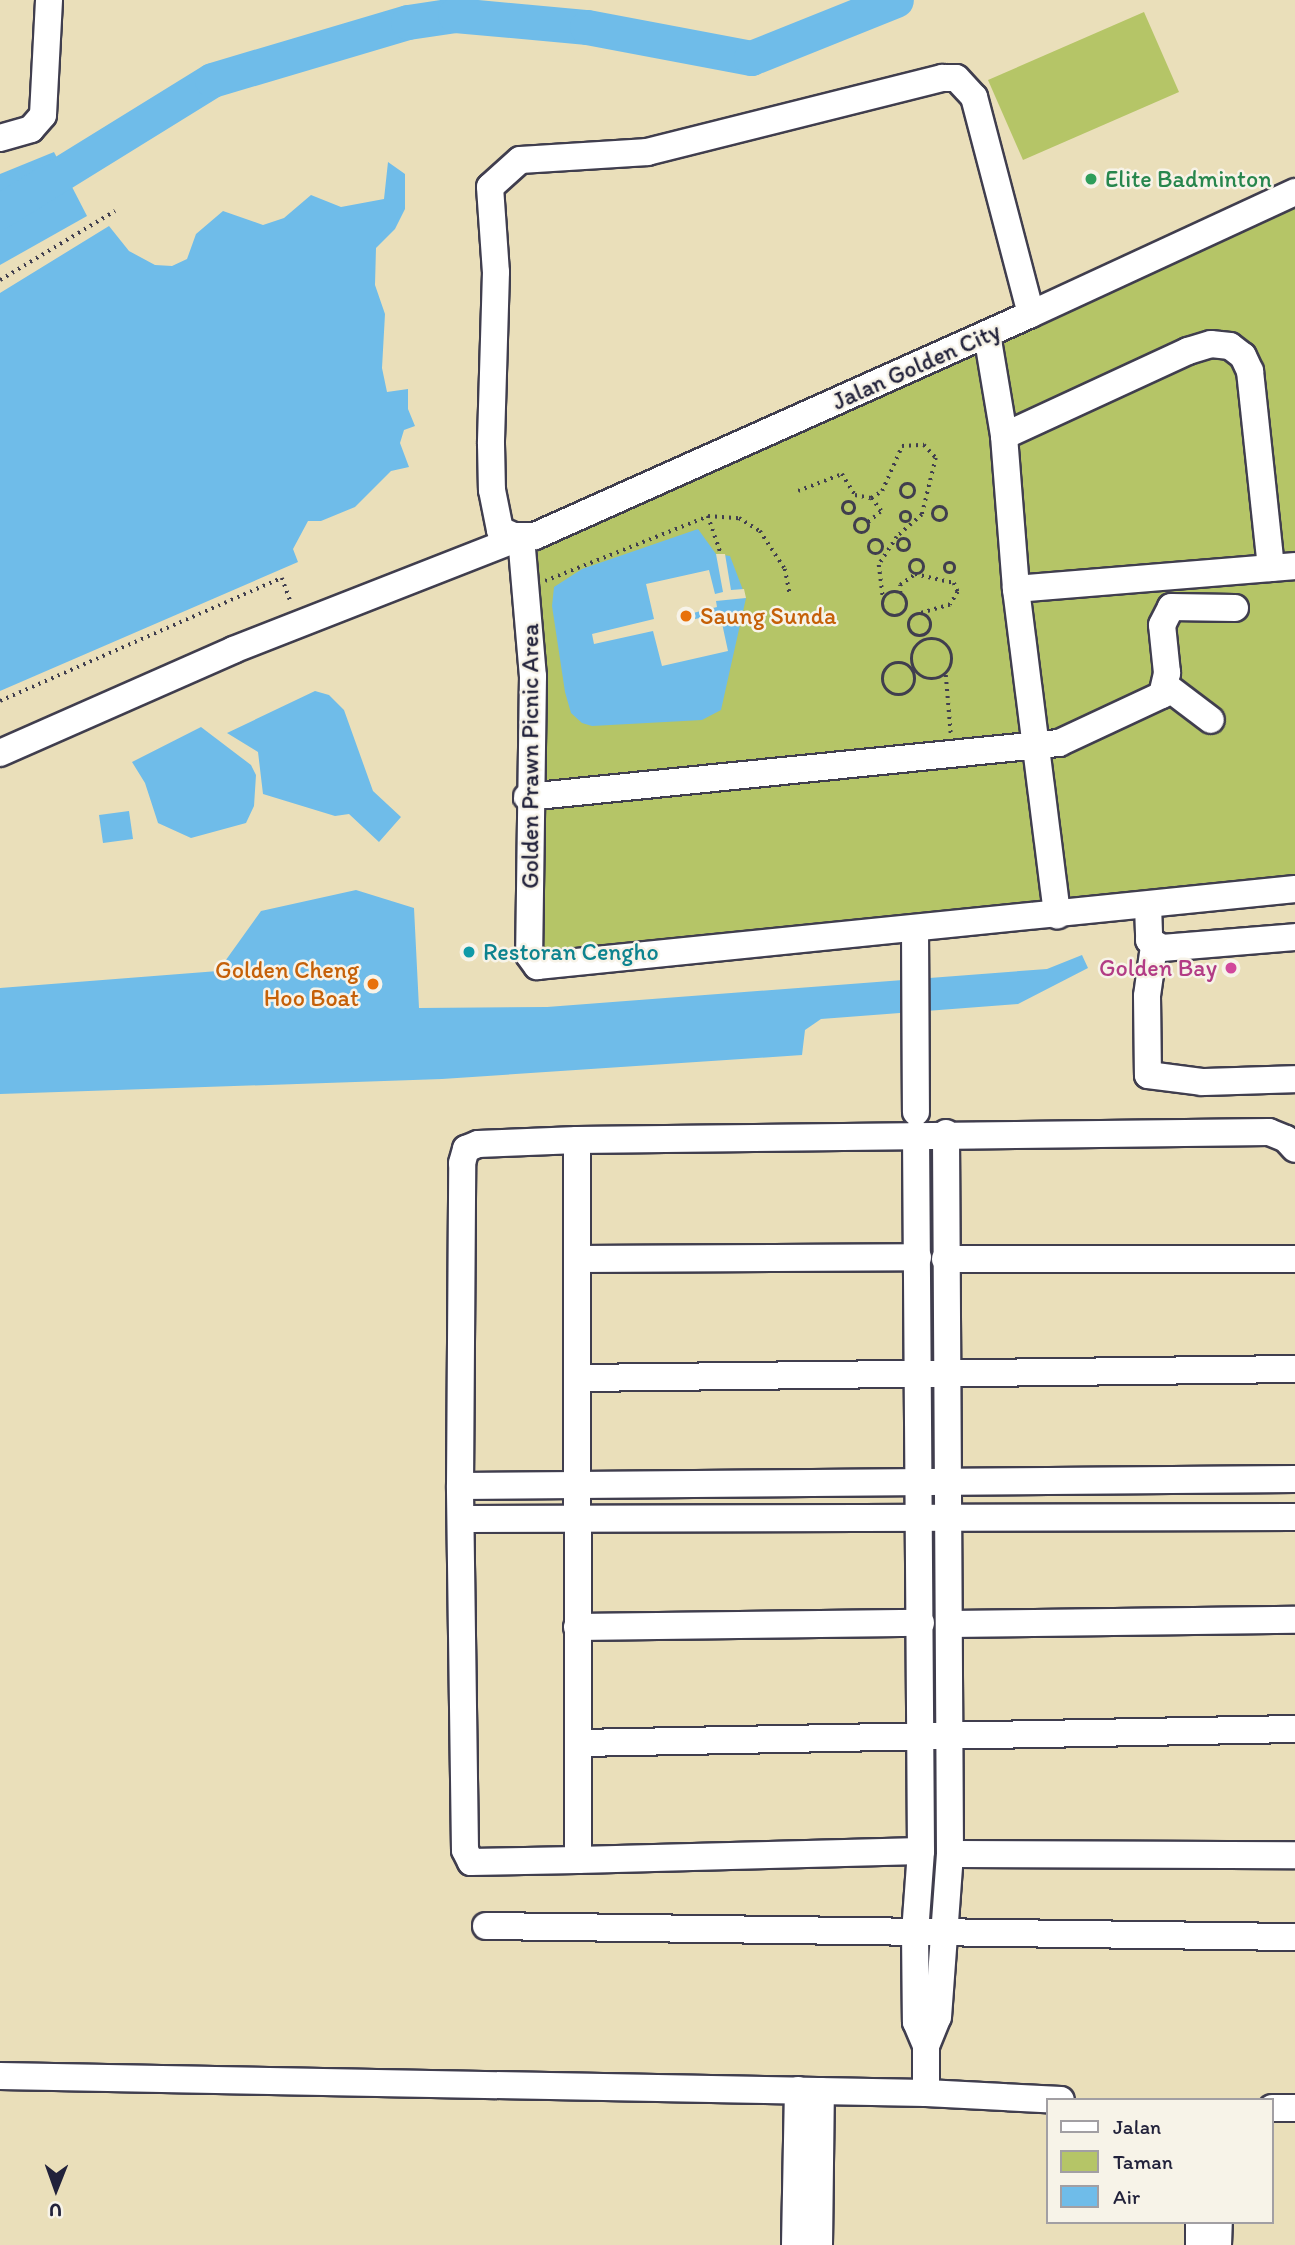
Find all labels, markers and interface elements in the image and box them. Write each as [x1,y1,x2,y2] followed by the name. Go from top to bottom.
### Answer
[1105,165,1271,193] place label: Elite Badminton
[1083,171,1099,187] marker: Elite Badminton
[827,316,1005,416] street label: Jalan Golden City
[700,602,835,630] place label: Saung Sunda
[678,608,694,624] marker: Saung Sunda
[516,624,544,888] street label: Golden Prawn Picnic Area
[483,938,659,966] place label: Restoran Cengho
[461,944,477,960] marker: Restoran Cengho
[1099,954,1217,982] place label: Golden Bay
[215,956,359,1012] place label: Golden Cheng Hoo Boat
[1223,960,1239,976] marker: Golden Bay
[365,976,381,992] marker: Golden Cheng Hoo Boat
[1046,2098,1274,2224] legend
[1113,2114,1161,2139] text: Jalan
[1113,2149,1173,2174] text: Taman
[21,2154,91,2224] north arrow
[1113,2184,1140,2209] text: Air
[49,2199,62,2222] text: U

